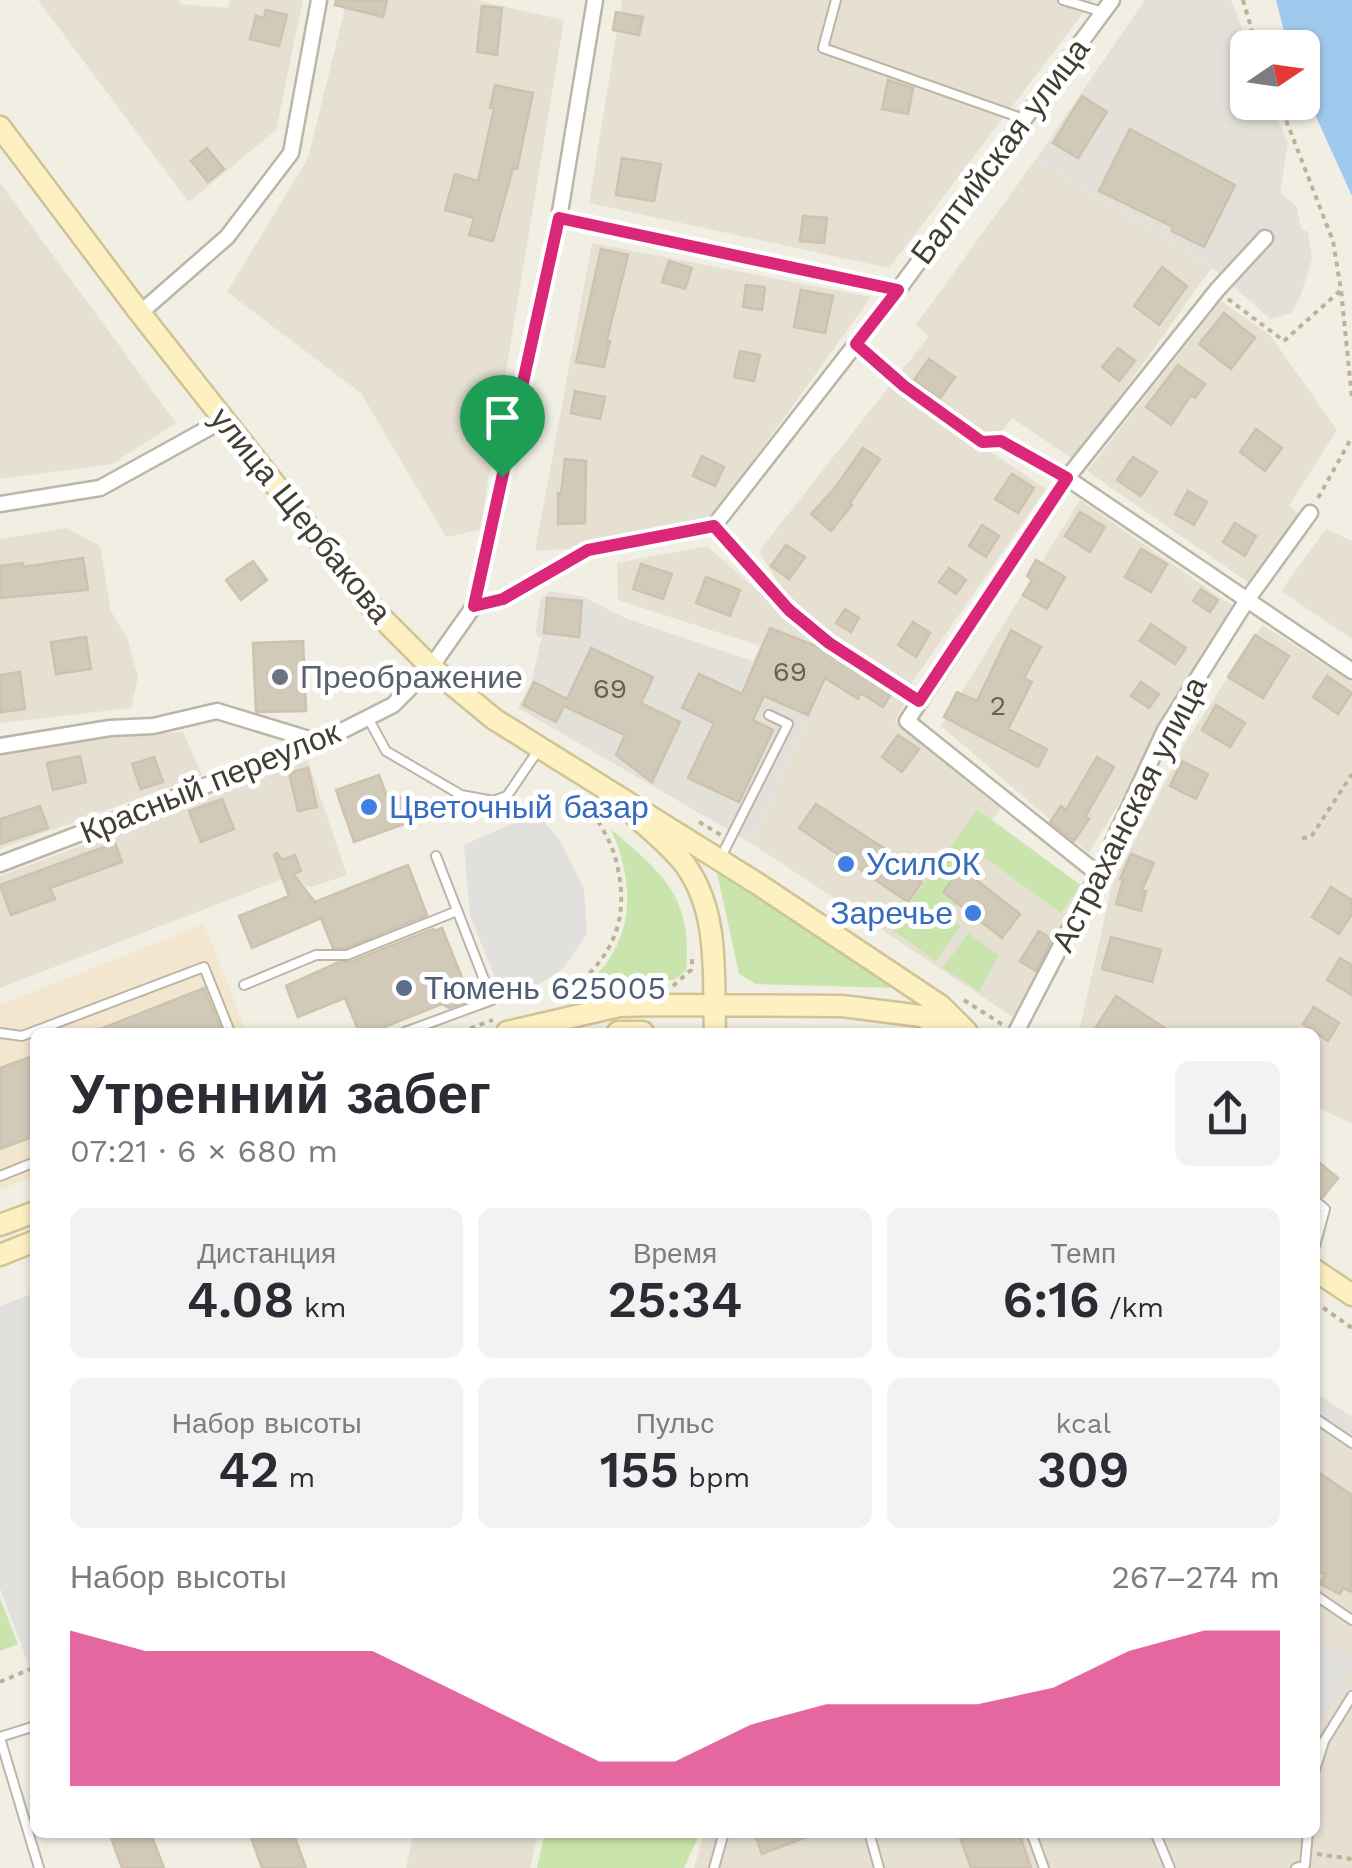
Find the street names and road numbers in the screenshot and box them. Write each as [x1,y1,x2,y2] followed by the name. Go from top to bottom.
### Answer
[903,31,1097,271] street label: Балтийская улица
[202,400,400,631] street label: улица Щербакова
[1043,670,1215,958] street label: Астраханская улица
[75,712,346,851] street label: Красный переулок

